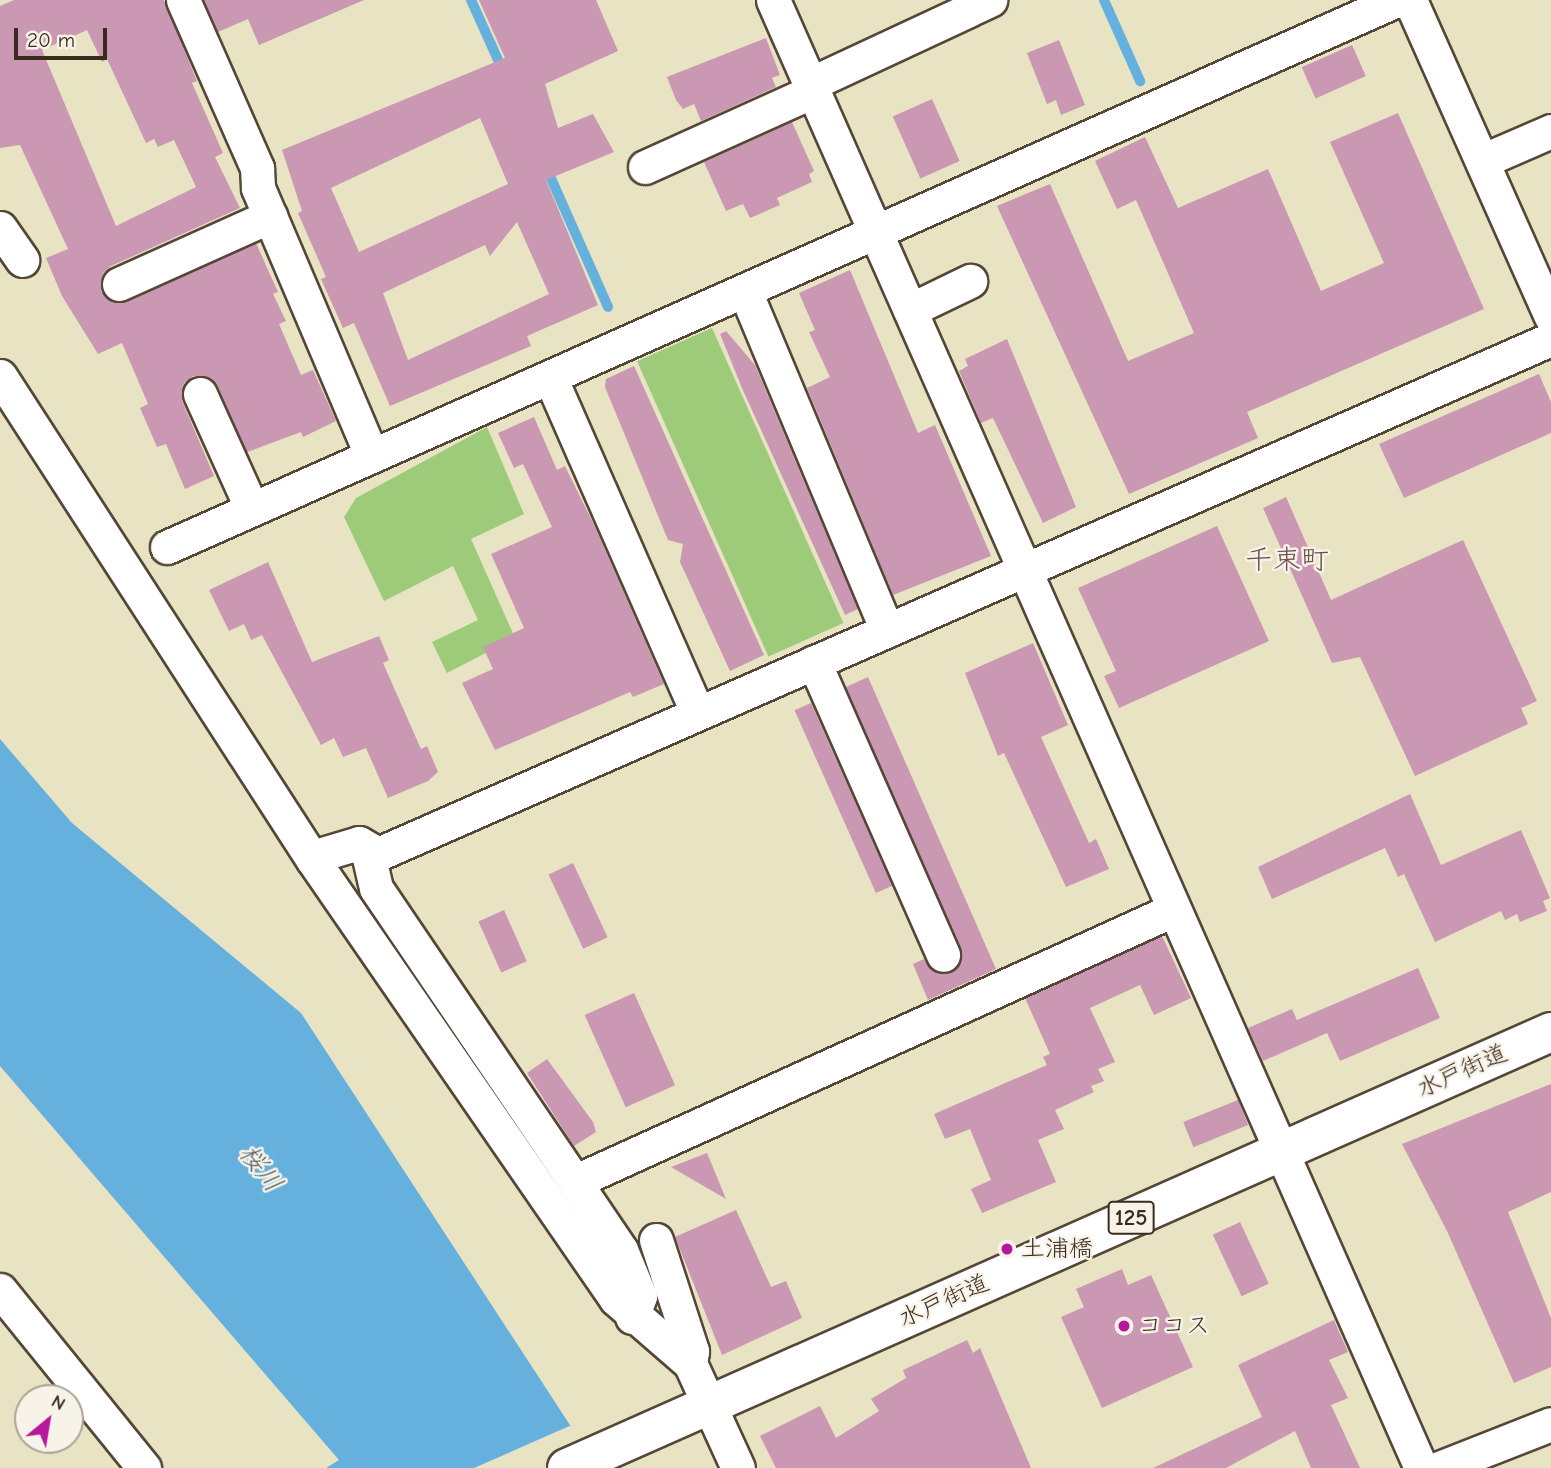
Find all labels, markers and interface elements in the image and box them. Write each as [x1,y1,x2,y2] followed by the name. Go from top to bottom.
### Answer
[18,14,110,58] scale bar
[27,28,75,52] text: 20 m
[1245,543,1329,577] district label: 千束町
[1412,1038,1512,1104] street label: 水戸街道
[232,1139,288,1199] water label: 桜川
[1106,1198,1156,1238] road number: 125
[1021,1235,1093,1263] place label: 土浦橋
[999,1241,1015,1257] marker: 土浦橋
[894,1268,994,1334] street label: 水戸街道
[1138,1312,1210,1340] place label: ココス
[1116,1318,1132,1334] marker: ココス
[14,1384,84,1454] north arrow
[48,1390,69,1415] text: N

